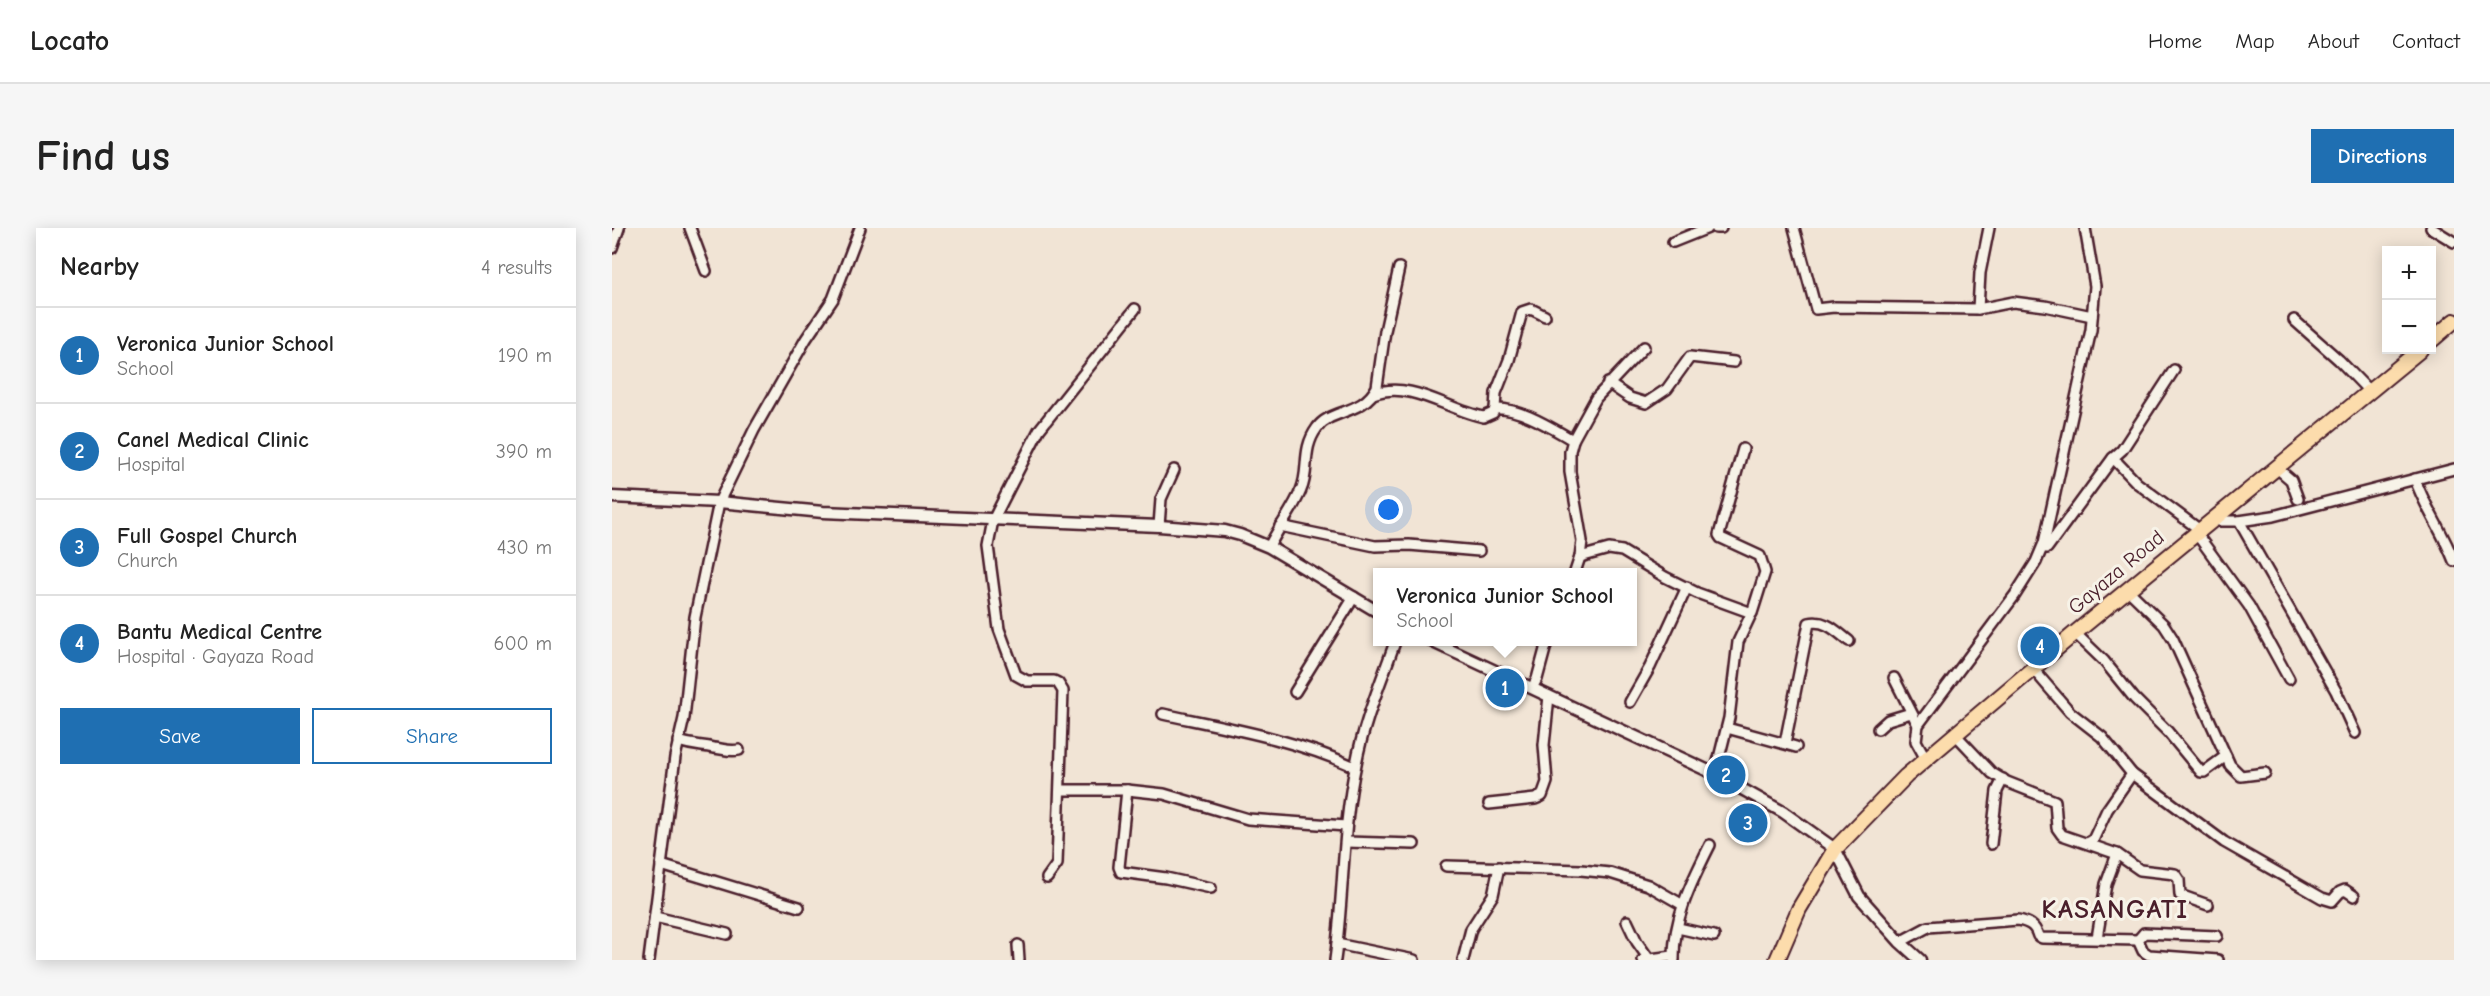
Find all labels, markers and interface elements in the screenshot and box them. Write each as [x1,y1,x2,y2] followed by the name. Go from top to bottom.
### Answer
[30,25,109,57] text: Locato
[2148,29,2202,53] text: Home
[2235,29,2275,53] text: Map
[2308,29,2359,53] text: About
[2392,29,2460,53] text: Contact
[2311,129,2454,183] button: Directions
[36,132,170,181] text: Find us
[2382,246,2436,354] map controls
[2382,246,2436,300] button: +
[60,252,139,282] text: Nearby
[481,256,552,279] text: 4 results
[2382,300,2436,354] button: −
[117,331,334,357] text: Veronica Junior School
[76,344,83,367] text: 1
[498,344,552,367] text: 190 m
[117,357,174,380] text: School
[117,427,308,453] text: Canel Medical Clinic
[75,440,84,463] text: 2
[496,440,552,463] text: 390 m
[117,453,185,476] text: Hospital
[1374,495,1403,524] your location
[117,523,297,549] text: Full Gospel Church
[2063,525,2169,619] street label: Gayaza Road
[75,536,84,559] text: 3
[497,536,552,559] text: 430 m
[117,549,178,572] text: Church
[1373,568,1637,646] popup
[1397,583,1613,609] text: Veronica Junior School
[1397,609,1453,632] text: School
[117,619,322,645] text: Bantu Medical Centre
[2020,624,2060,668] pin: 4
[75,632,84,655] text: 4
[494,632,552,655] text: 600 m
[117,645,314,668] text: Hospital · Gayaza Road
[1486,666,1524,710] pin: 1
[60,708,300,764] button: Save
[312,708,552,764] button: Share
[1706,752,1746,798] pin: 2
[1728,800,1768,846] pin: 3
[2041,894,2189,925] district label: KASANGATI

